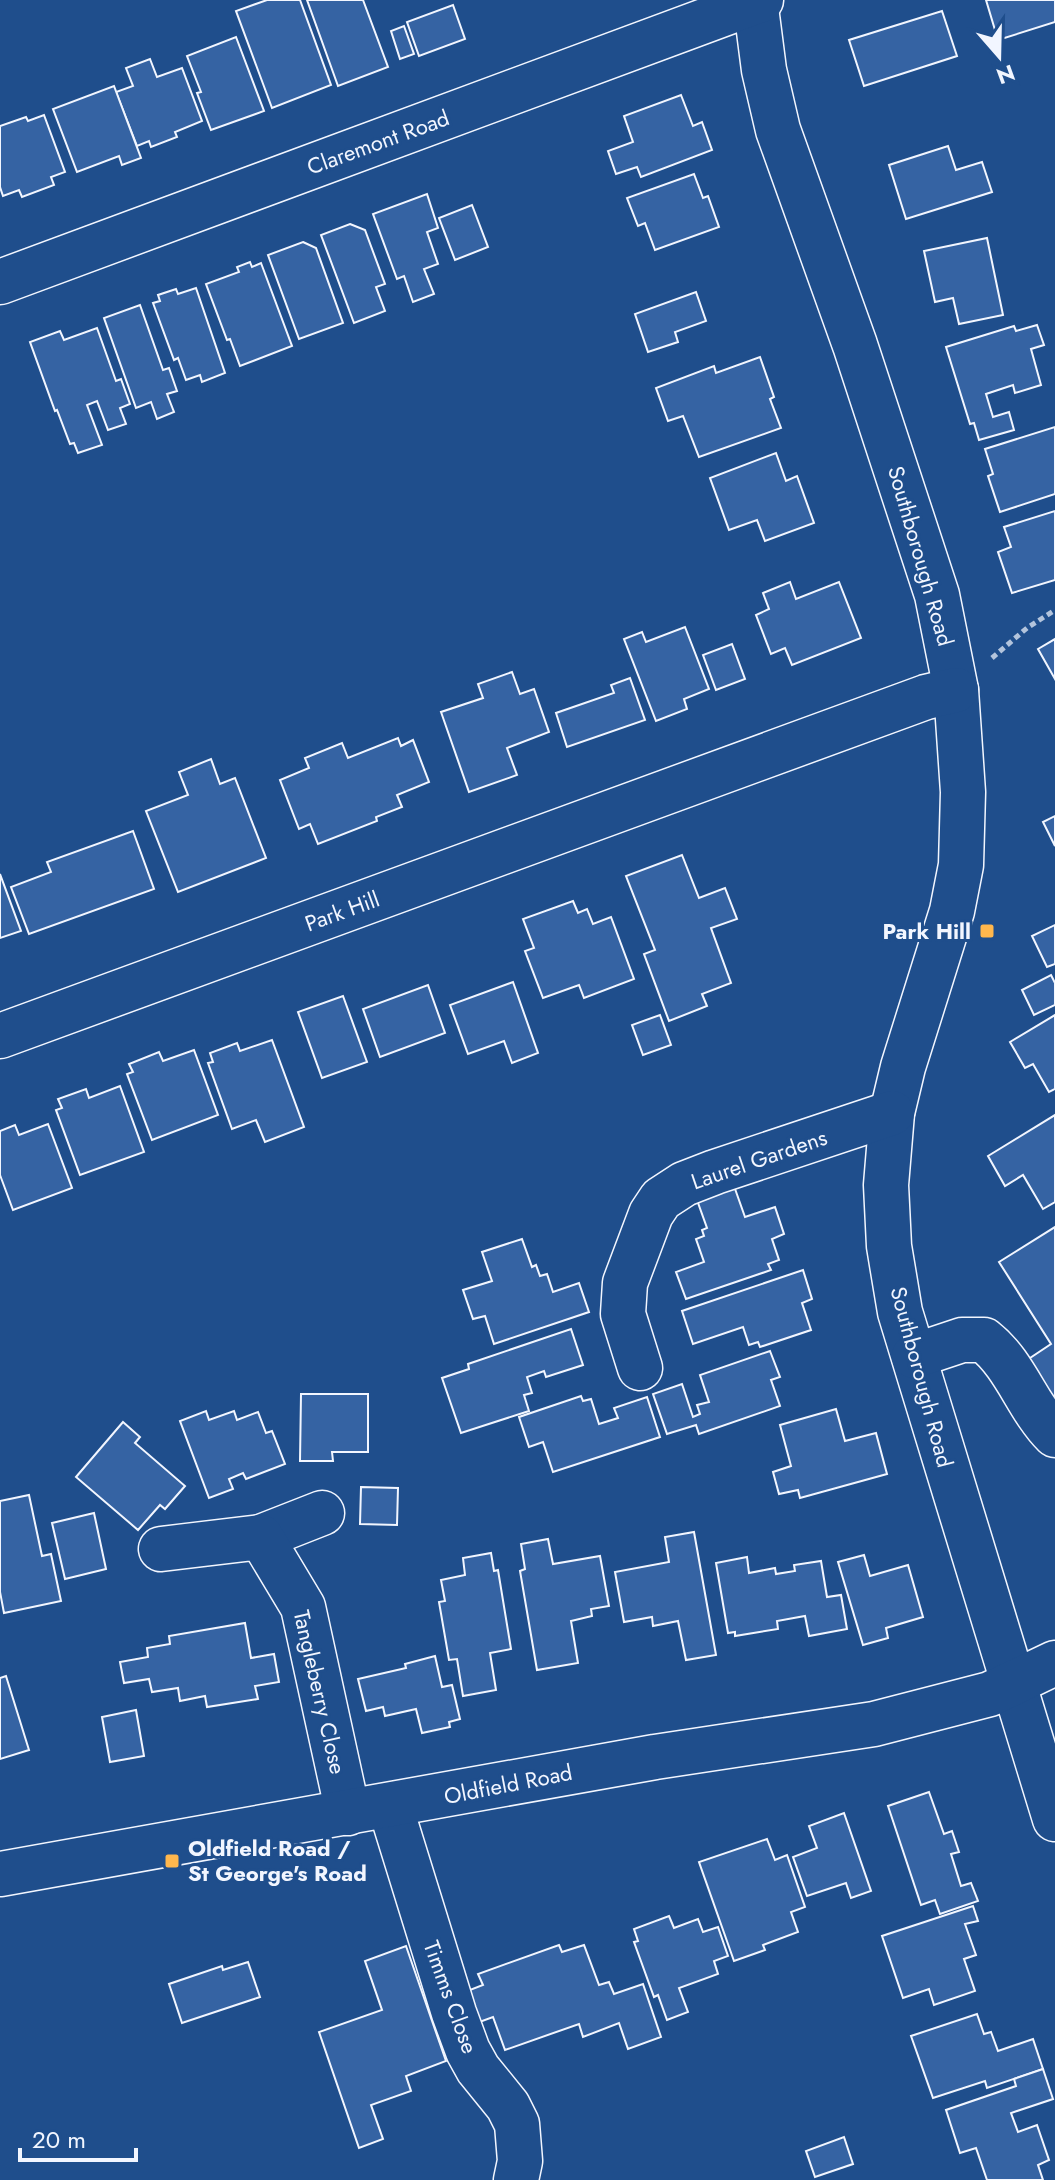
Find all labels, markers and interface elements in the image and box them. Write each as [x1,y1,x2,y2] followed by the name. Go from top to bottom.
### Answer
[959,16,1039,96] north arrow
[992,57,1020,93] text: N
[302,101,454,183] street label: Claremont Road
[880,462,962,650] street label: Southborough Road
[300,883,384,939] street label: Park Hill
[883,915,971,947] place label: Park Hill
[978,922,996,940] marker: Park Hill
[687,1121,831,1197] street label: Laurel Gardens
[882,1283,962,1471] street label: Southborough Road
[286,1607,354,1777] street label: Tangleberry Close
[441,1756,575,1812] street label: Oldfield Road
[188,1832,367,1889] place label: Oldfield Road / St George's Road
[163,1852,181,1870] marker: Oldfield Road / St George's Road
[416,1936,486,2058] street label: Timms Close
[20,2112,136,2162] scale bar
[32,2122,86,2157] text: 20 m

